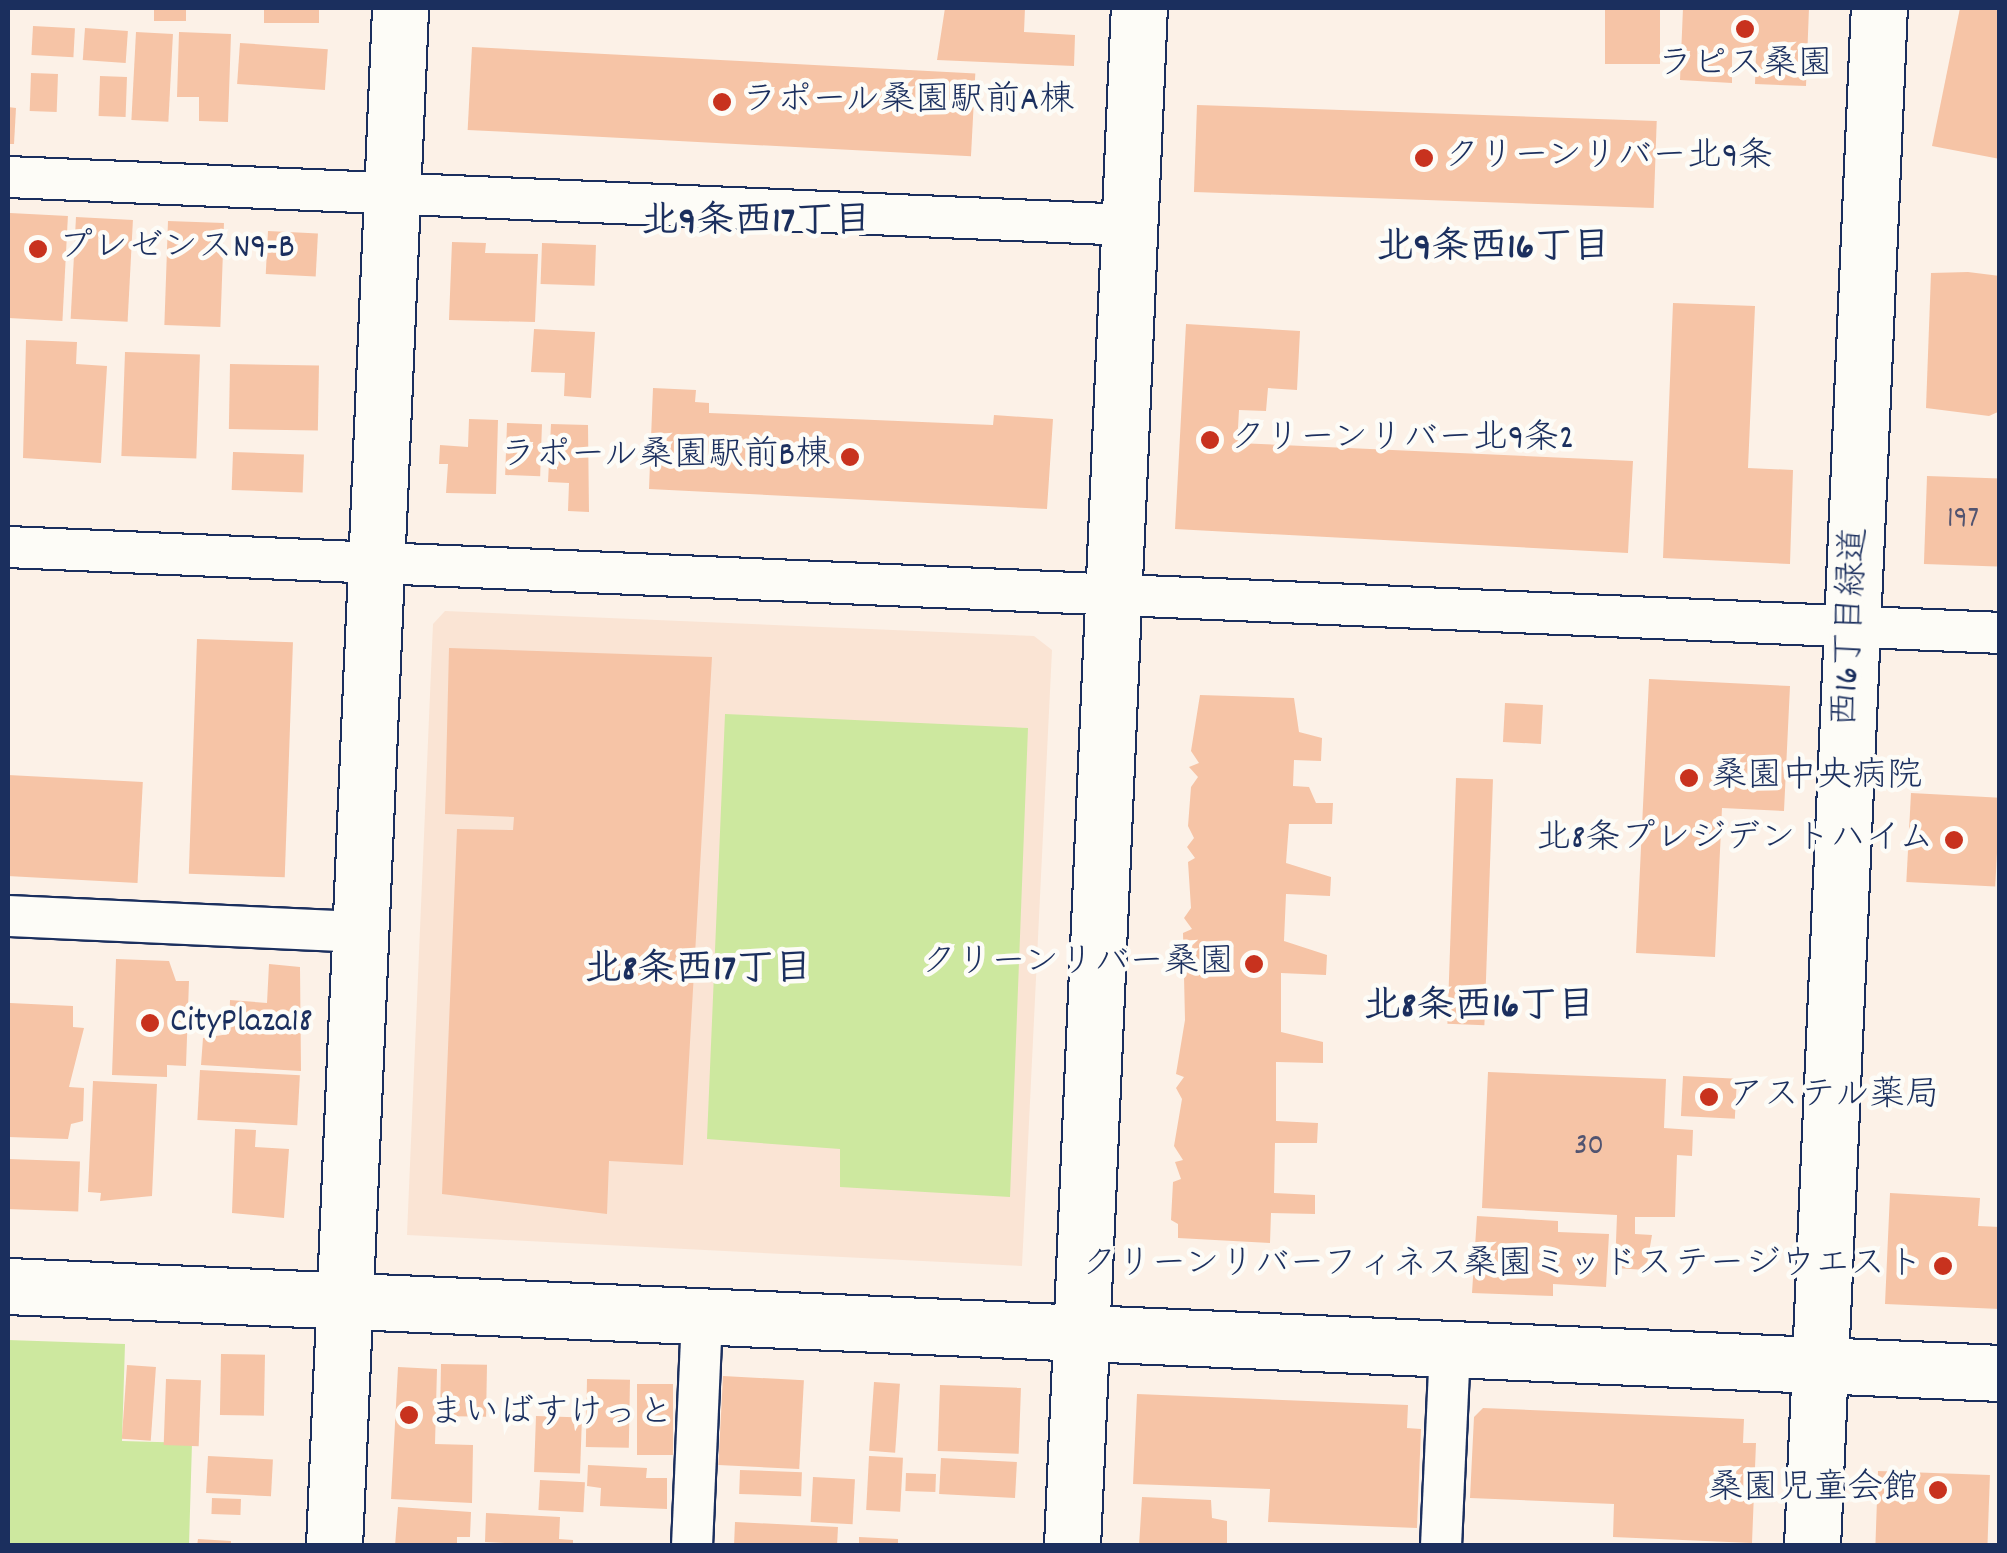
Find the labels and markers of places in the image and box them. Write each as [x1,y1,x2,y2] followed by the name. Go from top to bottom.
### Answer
[1734,18,1756,40] marker: ラピス桑園
[1658,45,1832,87] place label: ラピス桑園
[742,81,1076,123] place label: ラポール桑園駅前A棟
[711,91,733,113] marker: ラポール桑園駅前A棟
[1444,137,1775,179] place label: クリーンリバー北9条
[1413,147,1435,169] marker: クリーンリバー北9条
[58,228,295,270] place label: プレゼンスN9-B
[27,238,49,260] marker: プレゼンスN9-B
[1230,419,1576,461] place label: クリーンリバー北9条2
[1199,429,1221,451] marker: クリーンリバー北9条2
[498,436,830,478] place label: ラポール桑園駅前B棟
[839,446,861,468] marker: ラポール桑園駅前B棟
[1712,757,1922,799] place label: 桑園中央病院
[1676,765,1702,791] marker: 桑園中央病院
[1535,819,1934,861] place label: 北8条プレジデントハイム
[1943,829,1965,851] marker: 北8条プレジデントハイム
[919,943,1234,985] place label: クリーンリバー桑園
[1243,953,1265,975] marker: クリーンリバー桑園
[170,1002,313,1044] place label: CityPlaza18
[139,1012,161,1034] marker: CityPlaza18
[1729,1076,1939,1118] place label: アステル薬局
[1698,1086,1720,1108] marker: アステル薬局
[1083,1245,1923,1287] place label: クリーンリバーフィネス桑園ミッドステージウエスト
[1932,1255,1954,1277] marker: クリーンリバーフィネス桑園ミッドステージウエスト
[429,1394,674,1436] place label: まいばすけっと
[398,1404,420,1426] marker: まいばすけっと
[1708,1469,1918,1511] place label: 桑園児童会館
[1927,1479,1949,1501] marker: 桑園児童会館

